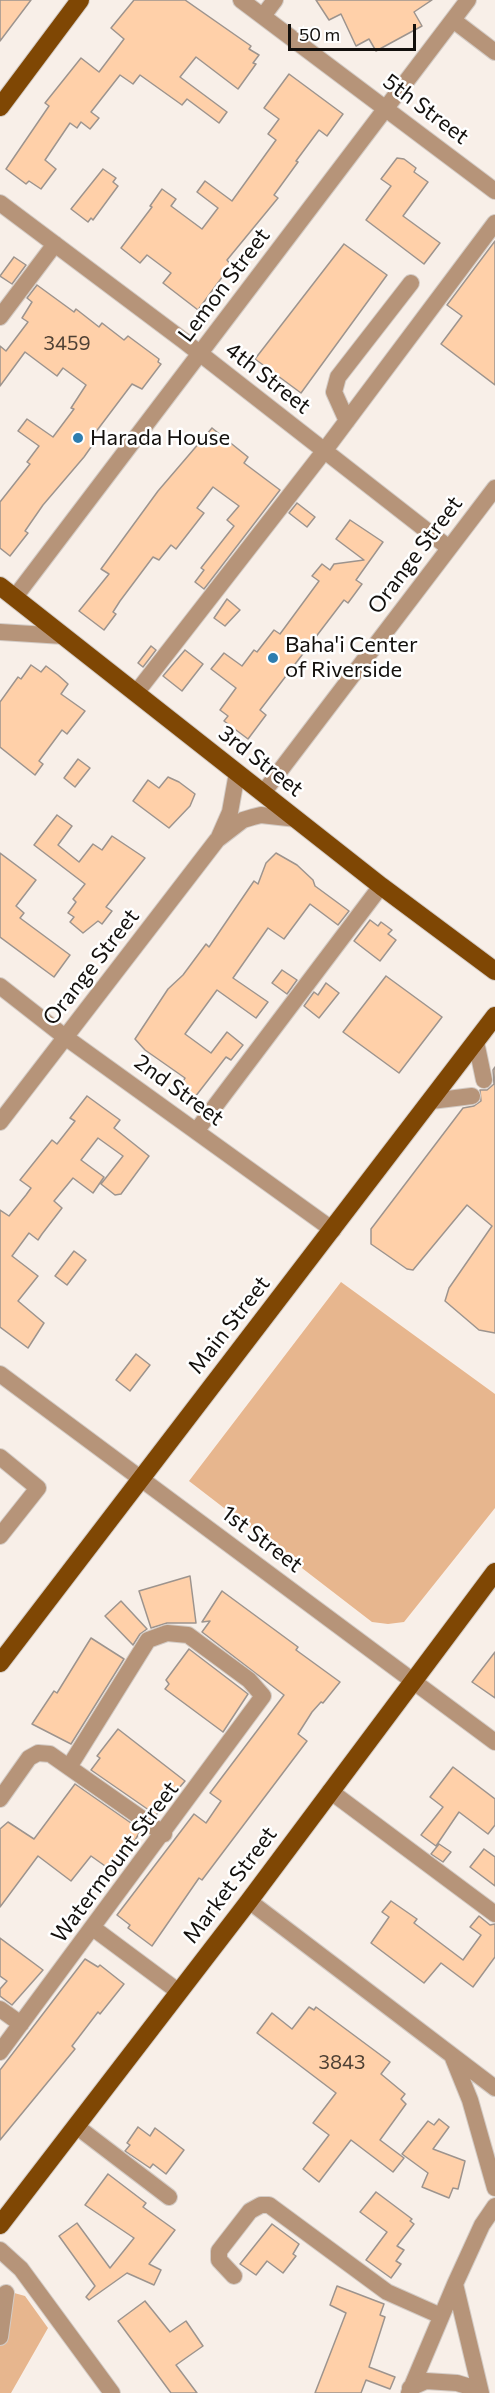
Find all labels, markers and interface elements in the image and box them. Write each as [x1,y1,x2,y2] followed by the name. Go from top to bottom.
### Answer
[291,12,418,50] scale bar
[299,23,340,45] text: 50 m
[378,68,474,150] street label: 5th Street
[173,223,275,347] street label: Lemon Street
[43,331,91,355] house number: 3459
[220,336,316,420] street label: 4th Street
[90,425,230,451] place label: Harada House
[71,431,85,445] marker: Harada House
[362,491,468,619] street label: Orange Street
[285,632,418,684] place label: Baha'i Center of Riverside
[266,651,280,665] marker: Baha'i Center of Riverside
[213,720,309,802] street label: 3rd Street
[37,904,145,1030] street label: Orange Street
[129,1049,229,1131] street label: 2nd Street
[183,1271,275,1379] street label: Main Street
[216,1500,308,1578] street label: 1st Street
[46,1776,184,1948] street label: Watermount Street
[178,1821,282,1949] street label: Market Street
[319,2050,365,2074] house number: 3843

